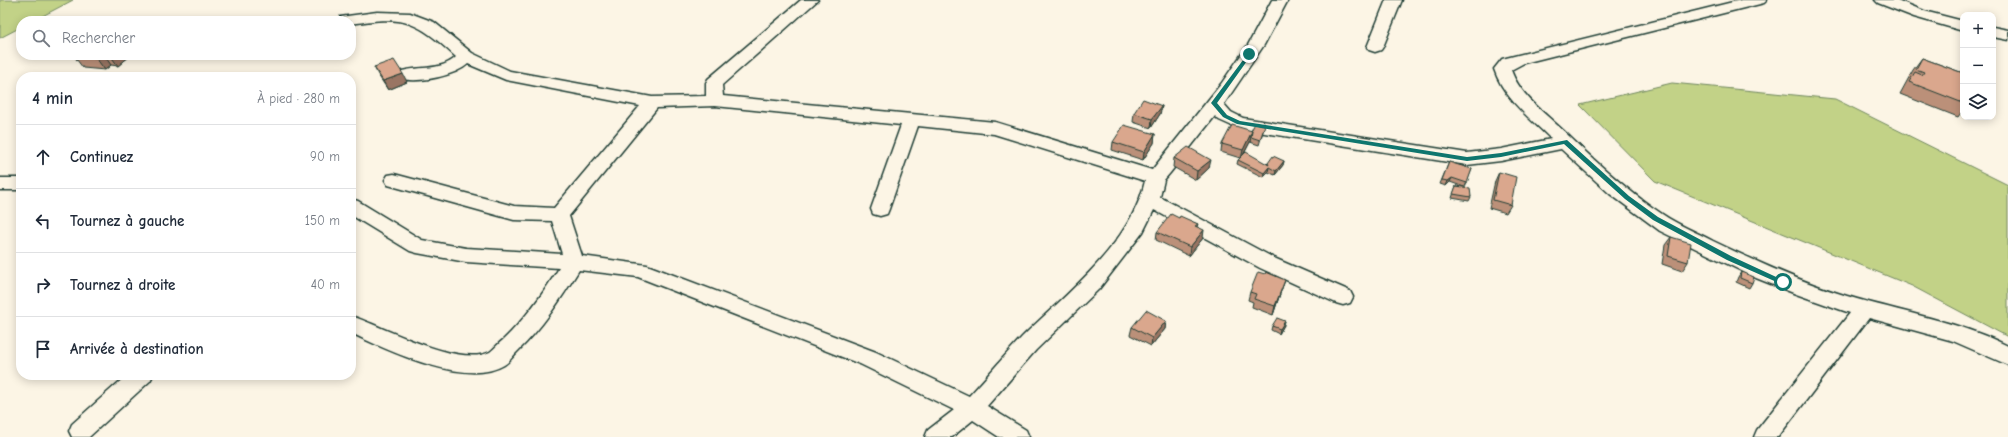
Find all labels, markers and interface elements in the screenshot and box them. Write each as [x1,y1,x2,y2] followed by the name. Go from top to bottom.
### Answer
[1960,12,1996,120] map controls
[1960,12,1996,48] button: +
[16,16,356,60] search box
[30,27,52,49] icon: search
[62,29,135,47] text: Rechercher
[1240,45,1258,63] route end
[1960,48,1996,84] button: −
[1960,84,1996,120] button: layers
[32,89,73,108] text: 4 min
[257,91,340,106] text: À pied · 280 m
[32,146,54,168] icon: ahead
[70,148,133,166] text: Continuez
[310,149,340,164] text: 90 m
[32,210,54,232] icon: left
[70,212,184,230] text: Tournez à gauche
[305,213,340,228] text: 150 m
[1774,273,1792,291] route start
[32,274,54,296] icon: right
[70,276,175,294] text: Tournez à droite
[311,277,340,292] text: 40 m
[32,338,54,360] icon: arrive
[70,340,204,358] text: Arrivée à destination

